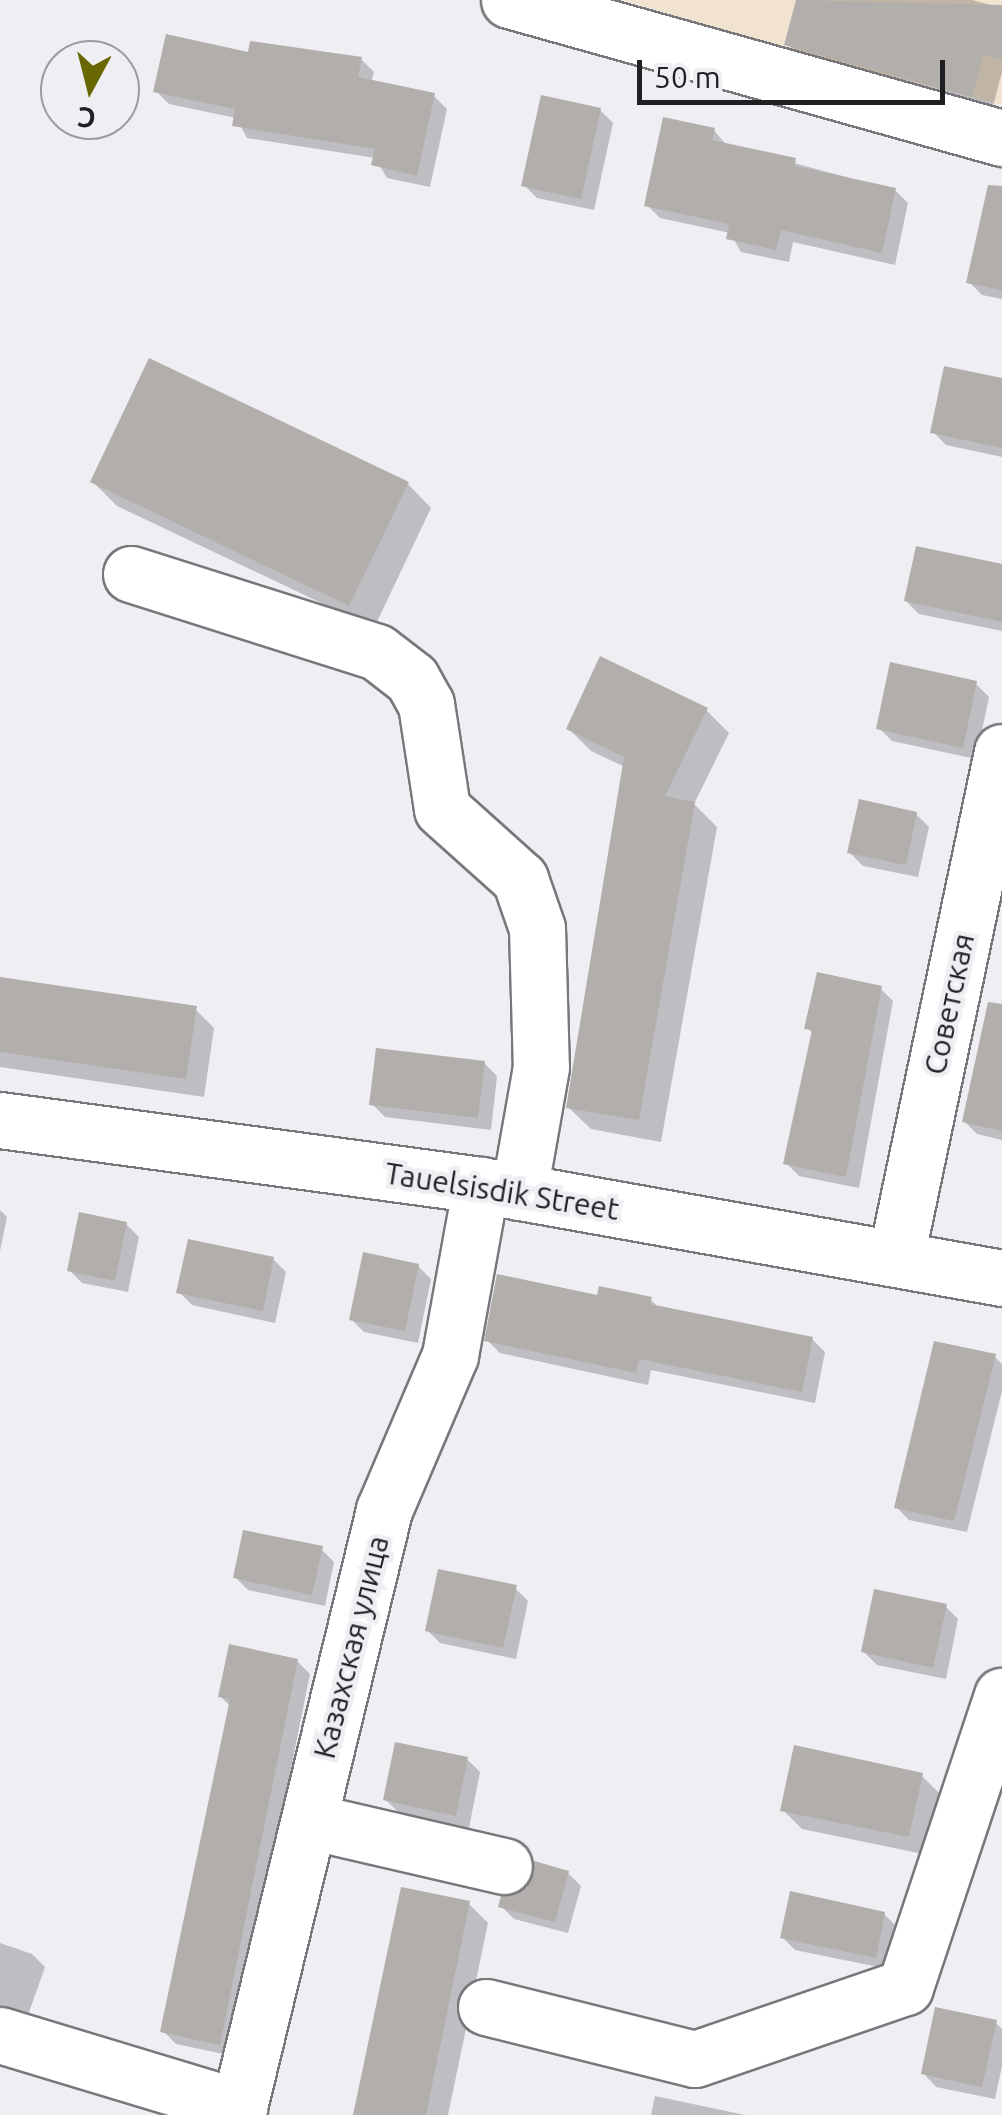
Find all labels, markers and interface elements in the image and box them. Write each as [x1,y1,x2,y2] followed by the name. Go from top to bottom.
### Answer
[40,40,140,140] north arrow
[642,40,950,102] scale bar
[654,60,721,94] text: 50 m
[76,102,97,135] text: С
[916,930,982,1078] street label: Советская
[382,1155,622,1227] street label: Tauelsisdik Street
[306,1532,396,1762] street label: Казахская улица

